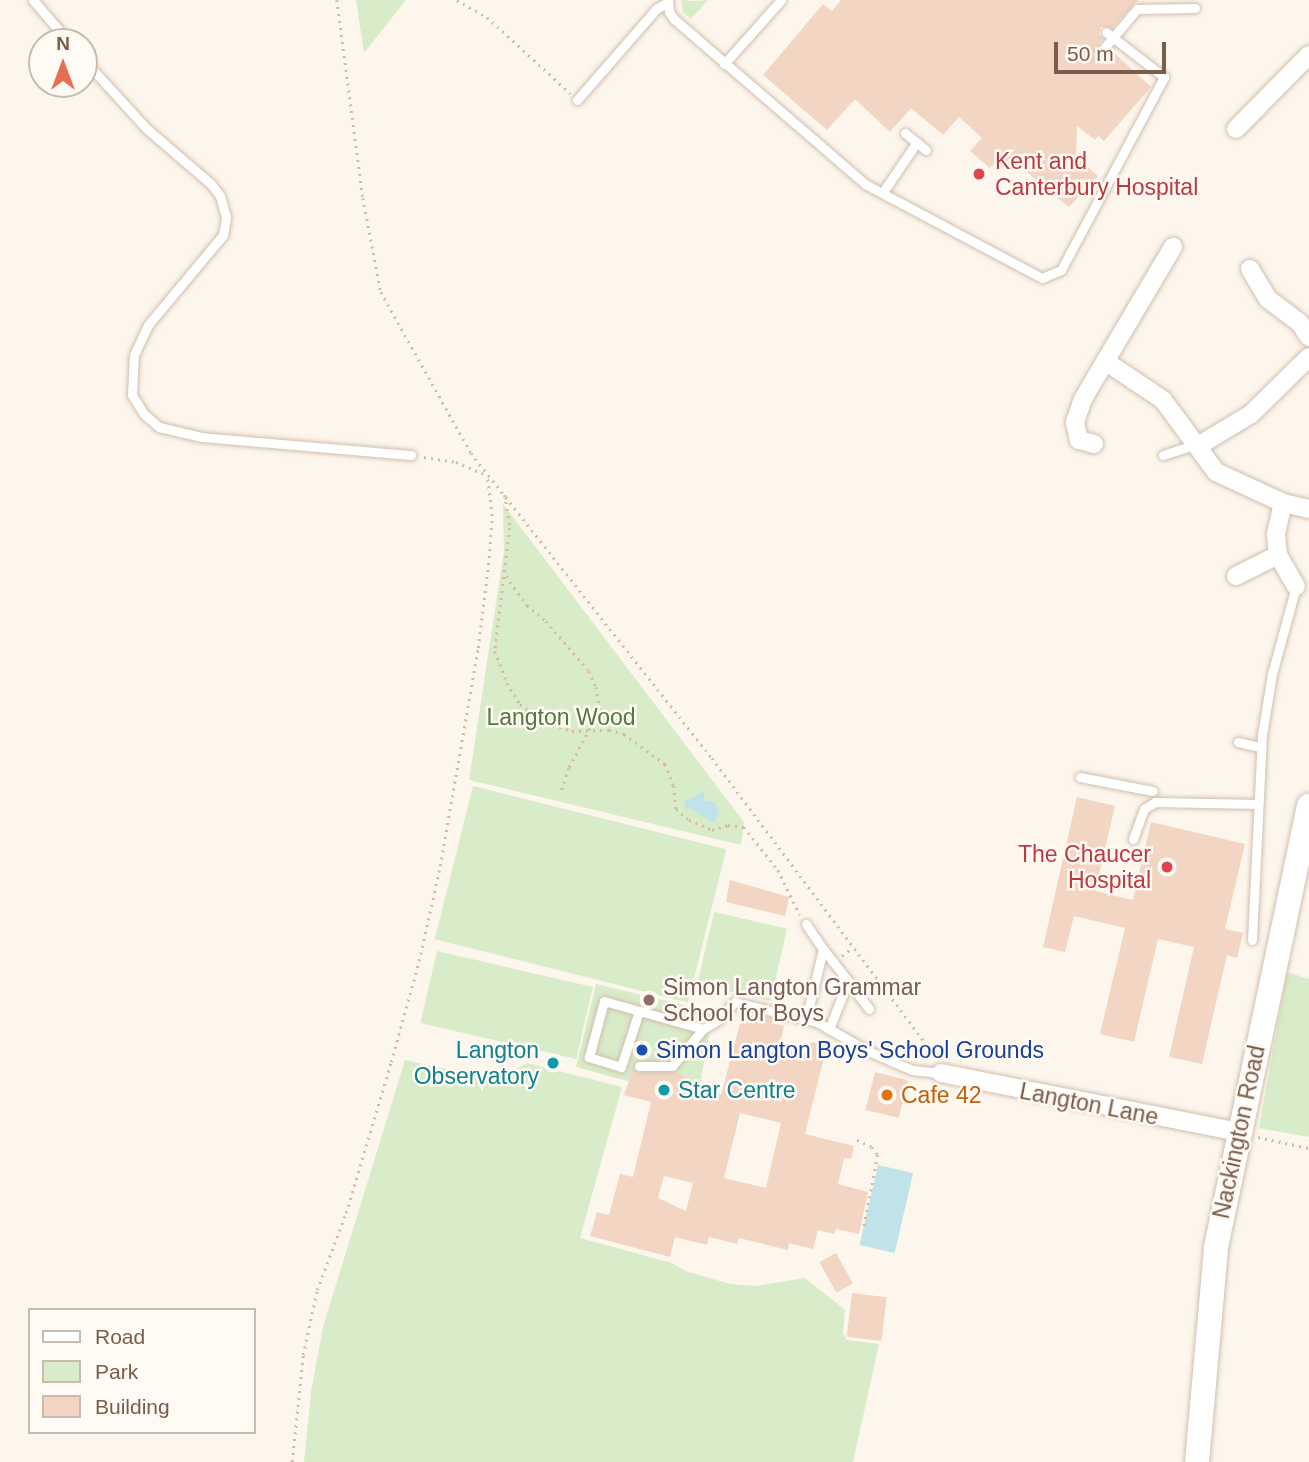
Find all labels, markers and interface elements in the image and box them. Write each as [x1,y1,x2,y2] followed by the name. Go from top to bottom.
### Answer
[28,28,98,98] north arrow
[1057,28,1169,72] scale bar
[56,33,70,54] text: N
[1067,42,1114,65] text: 50 m
[995,147,1198,201] place label: Kent and Canterbury Hospital
[969,164,989,184] marker: Kent and Canterbury Hospital
[486,703,636,731] park label: Langton Wood
[1018,840,1151,894] place label: The Chaucer Hospital
[1157,857,1177,877] marker: The Chaucer Hospital
[663,973,921,1027] place label: Simon Langton Grammar School for Boys
[641,992,657,1008] marker: Simon Langton Grammar School for Boys
[414,1036,539,1090] place label: Langton Observatory
[656,1036,1044,1064] place label: Simon Langton Boys' School Grounds
[634,1042,650,1058] marker: Simon Langton Boys' School Grounds
[1207,1043,1271,1221] street label: Nackington Road
[545,1055,561,1071] marker: Langton Observatory
[678,1076,796,1104] place label: Star Centre
[1017,1077,1161,1131] street label: Langton Lane
[901,1081,982,1109] place label: Cafe 42
[656,1082,672,1098] marker: Star Centre
[879,1087,895,1103] marker: Cafe 42
[28,1308,256,1434] legend
[95,1325,145,1348] text: Road
[95,1360,138,1383] text: Park
[95,1395,170,1418] text: Building

